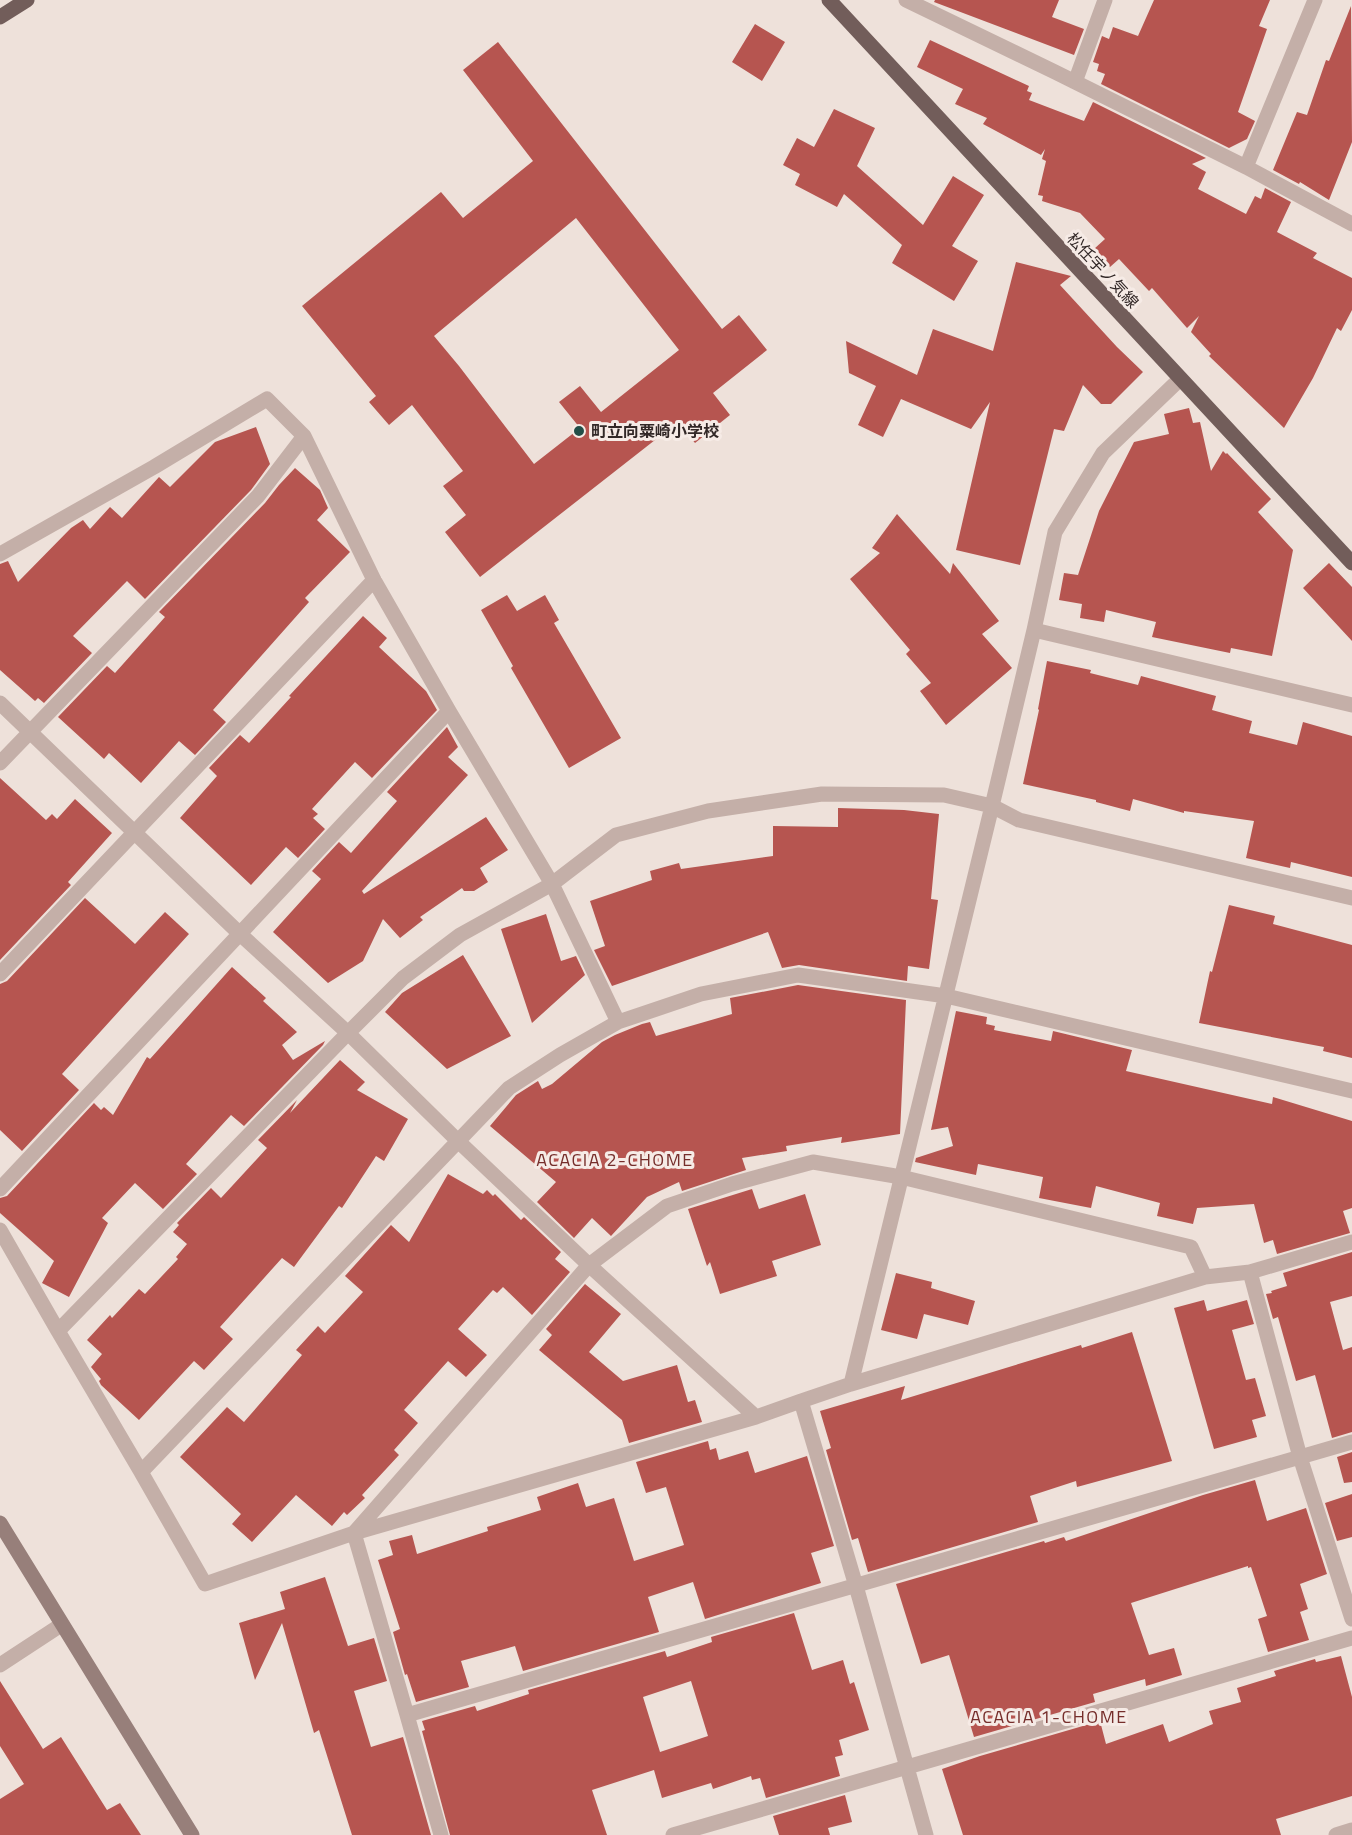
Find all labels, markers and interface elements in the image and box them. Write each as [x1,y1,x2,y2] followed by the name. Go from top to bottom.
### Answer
[1061,227,1145,313] street label: 松任宇ノ気線
[591,419,719,443] place label: 町立向粟崎小学校
[572,424,586,438] marker: 町立向粟崎小学校
[536,1146,694,1173] district label: ACACIA 2-CHOME
[970,1703,1128,1730] district label: ACACIA 1-CHOME

